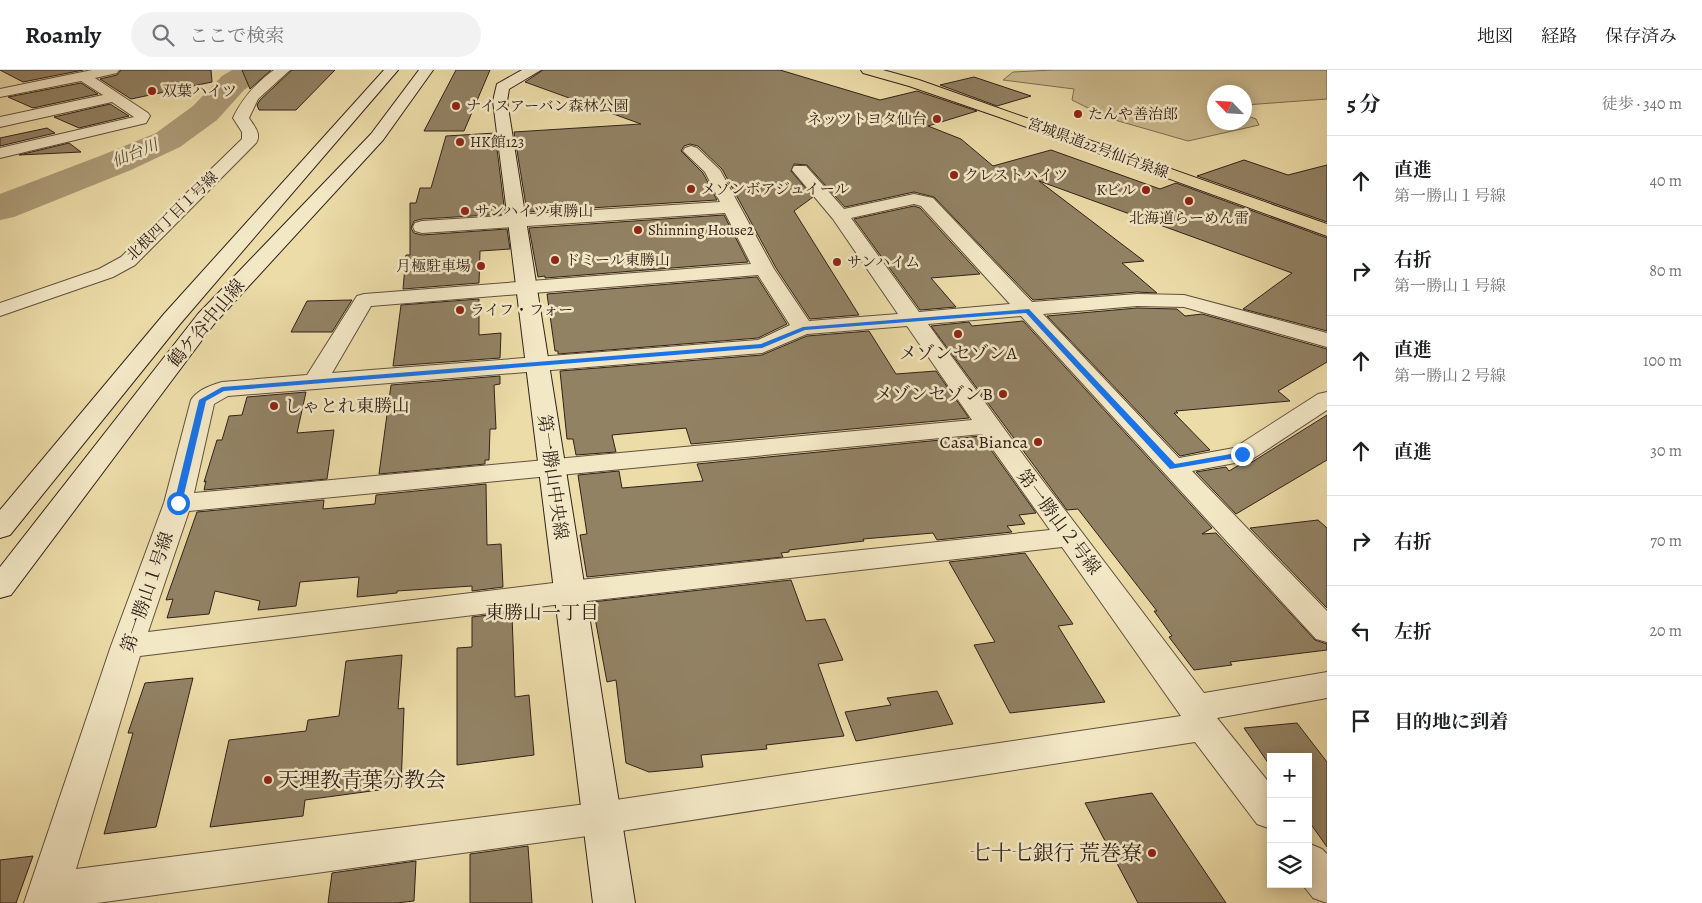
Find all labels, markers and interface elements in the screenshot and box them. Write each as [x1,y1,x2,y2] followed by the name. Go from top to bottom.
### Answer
[131,12,481,57] search box
[25,19,101,51] text: Roamly
[149,21,177,49] icon: search
[189,23,284,49] text: ここで検索
[1477,24,1513,48] text: 地図
[1541,24,1577,48] text: 経路
[1605,24,1677,48] text: 保存済み
[162,81,237,101] place label: 双葉ハイツ
[146,85,158,97] marker: 双葉ハイツ
[1207,85,1252,130] north arrow
[1347,90,1381,118] text: 5 分
[1602,93,1682,115] text: 徒歩 · 340 m
[466,96,629,116] place label: ナイスアーバン森林公園
[450,100,462,112] marker: ナイスアーバン森林公園
[1088,104,1178,124] place label: たんや善治郎
[1072,108,1084,120] marker: たんや善治郎
[807,109,927,129] place label: ネッツトヨタ仙台
[931,113,943,125] marker: ネッツトヨタ仙台
[1024,113,1172,183] street label: 宮城県道22号仙台泉線
[470,132,524,152] place label: HK館123
[109,133,163,172] water label: 仙台川
[454,136,466,148] marker: HK館123
[1394,157,1432,183] text: 直進
[964,165,1068,185] place label: クレストハイツ
[122,167,222,265] street label: 北根四丁目１号線
[1347,167,1375,195] icon: ahead
[948,169,960,181] marker: クレストハイツ
[1650,170,1682,192] text: 40 m
[701,179,849,199] place label: メゾンボアジュイール
[1097,180,1136,200] place label: Kビル
[685,183,697,195] marker: メゾンボアジュイール
[1140,184,1152,196] marker: Kビル
[1394,185,1506,207] text: 第一勝山１号線
[1183,195,1195,207] marker: 北海道らーめん雷
[475,201,593,221] place label: サンハイツ東勝山
[459,205,471,217] marker: サンハイツ東勝山
[1129,208,1249,228] place label: 北海道らーめん雷
[648,220,754,240] place label: Shinning House2
[632,224,644,236] marker: Shinning House2
[1394,247,1432,273] text: 右折
[565,250,670,270] place label: ドミール東勝山
[847,252,920,272] place label: サンハイム
[549,254,561,266] marker: ドミール東勝山
[396,256,471,276] place label: 月極駐車場
[831,256,843,268] marker: サンハイム
[1347,257,1375,285] icon: right
[475,260,487,272] marker: 月極駐車場
[1649,260,1682,282] text: 80 m
[162,274,250,372] street label: 鶴ケ谷中山線
[1394,275,1506,297] text: 第一勝山１号線
[470,300,573,320] place label: ライフ・フォー
[454,304,466,316] marker: ライフ・フォー
[952,328,964,340] marker: メゾンセゾンA
[1394,337,1432,363] text: 直進
[899,341,1017,365] place label: メゾンセゾンA
[1347,347,1375,375] icon: ahead
[1643,350,1682,372] text: 100 m
[1394,365,1506,387] text: 第一勝山２号線
[875,382,993,406] place label: メゾンセゾンB
[997,388,1009,400] marker: メゾンセゾンB
[284,394,410,418] place label: しゃとれ東勝山
[268,400,280,412] marker: しゃとれ東勝山
[532,413,574,541] street label: 第一勝山中央線
[939,430,1029,454] place label: Casa Bianca
[1032,436,1044,448] marker: Casa Bianca
[1347,437,1375,465] icon: ahead
[1394,439,1432,465] text: 直進
[1650,440,1682,462] text: 30 m
[1231,443,1254,466] route end
[1012,464,1106,580] street label: 第一勝山２号線
[167,492,190,515] route start
[1347,527,1375,555] icon: right
[115,529,179,655] street label: 第一勝山１号線
[1394,529,1432,555] text: 右折
[1650,530,1682,552] text: 70 m
[485,600,599,626] district label: 東勝山一丁目
[1347,617,1375,645] icon: left
[1394,619,1432,645] text: 左折
[1649,620,1682,642] text: 20 m
[1347,707,1375,735] icon: arrive
[1394,709,1508,735] text: 目的地に到着
[1267,753,1312,888] map controls
[1267,753,1312,798] button: +
[278,766,446,794] place label: 天理教青葉分教会
[262,774,274,786] marker: 天理教青葉分教会
[1267,798,1312,843] button: −
[970,839,1142,867] place label: 七十七銀行 荒巻寮
[1267,843,1312,888] button: layers
[1146,847,1158,859] marker: 七十七銀行 荒巻寮

